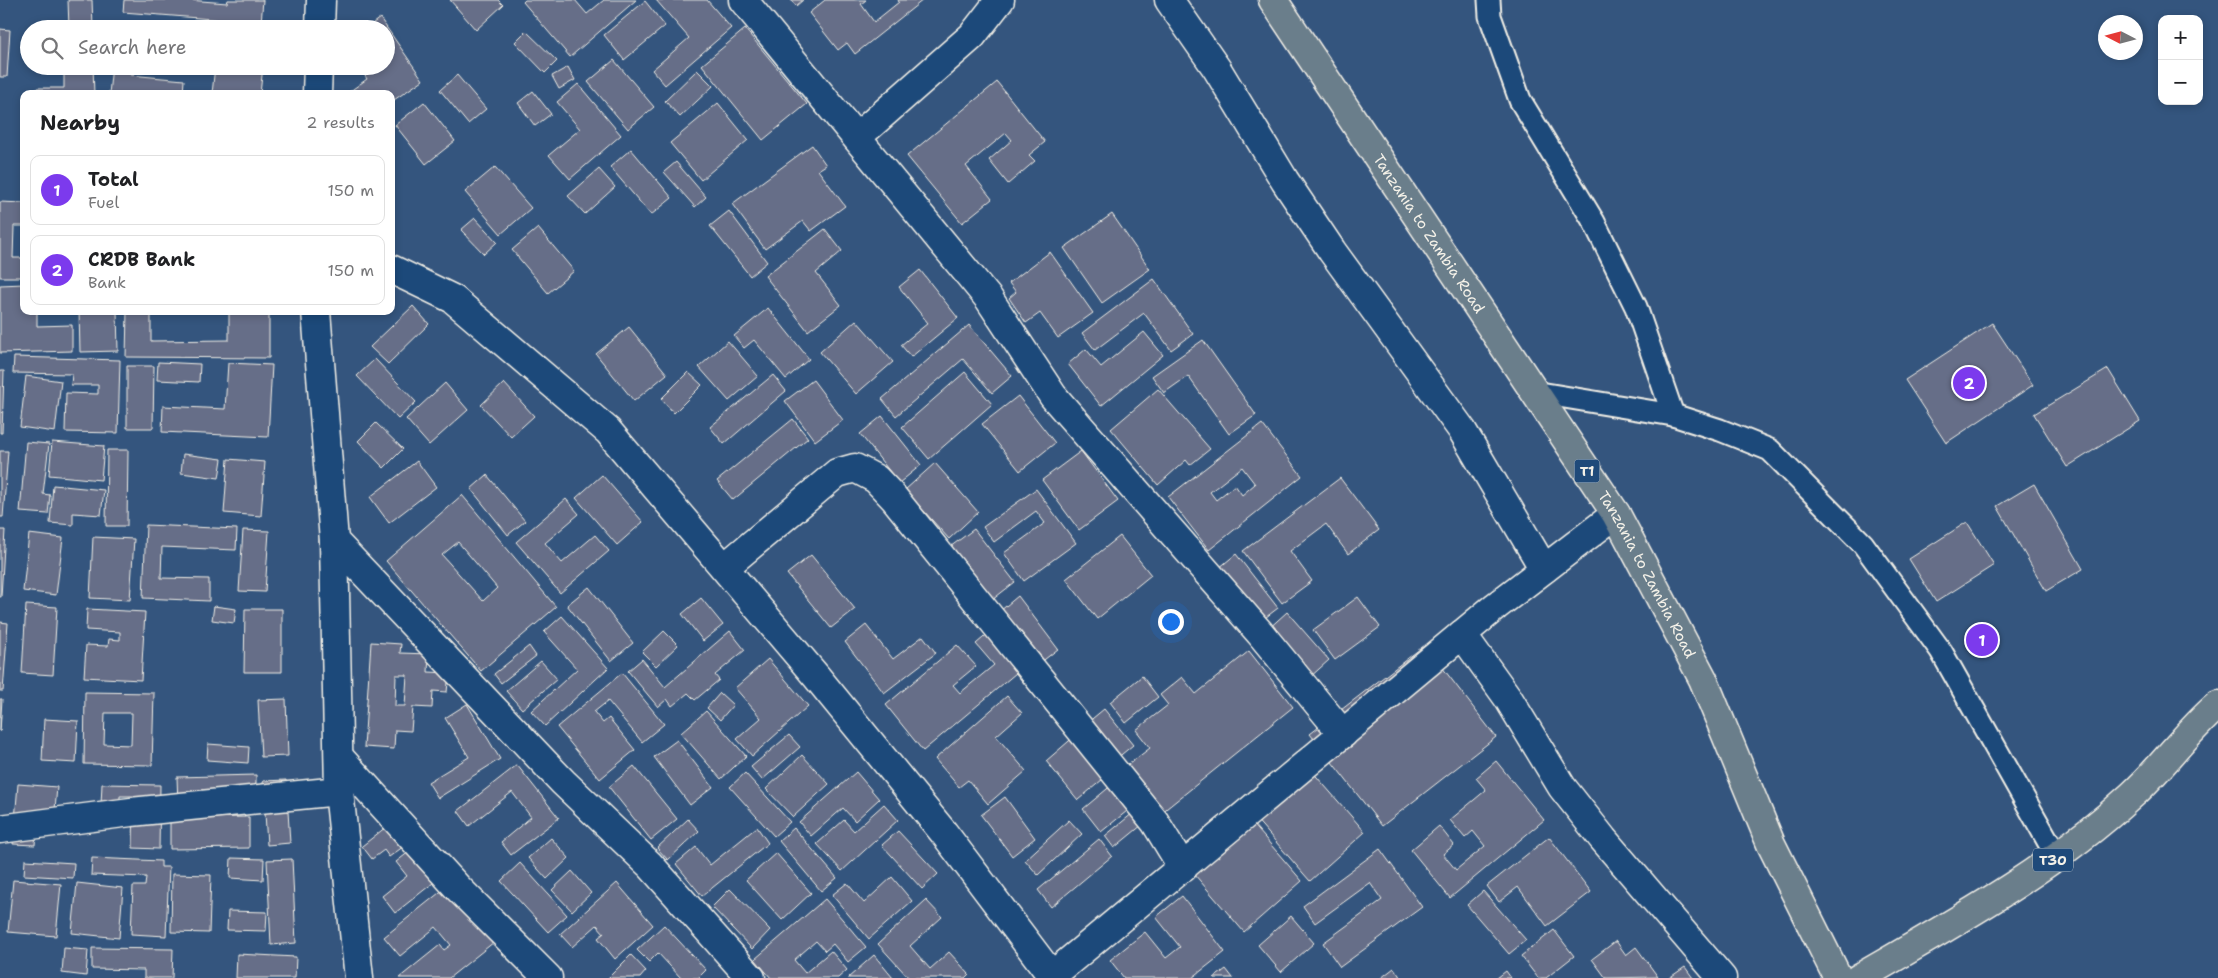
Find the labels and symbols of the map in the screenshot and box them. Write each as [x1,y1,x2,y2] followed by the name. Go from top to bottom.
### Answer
[2098,15,2143,60] north arrow
[1369,150,1490,318] street label: Tanzania to Zambia Road
[1953,364,1985,402] pin: 2
[1574,460,1600,482] road number: T1
[1593,487,1701,662] street label: Tanzania to Zambia Road
[1158,609,1184,635] your location
[1966,621,1998,659] pin: 1
[2033,848,2073,872] road number: T30

